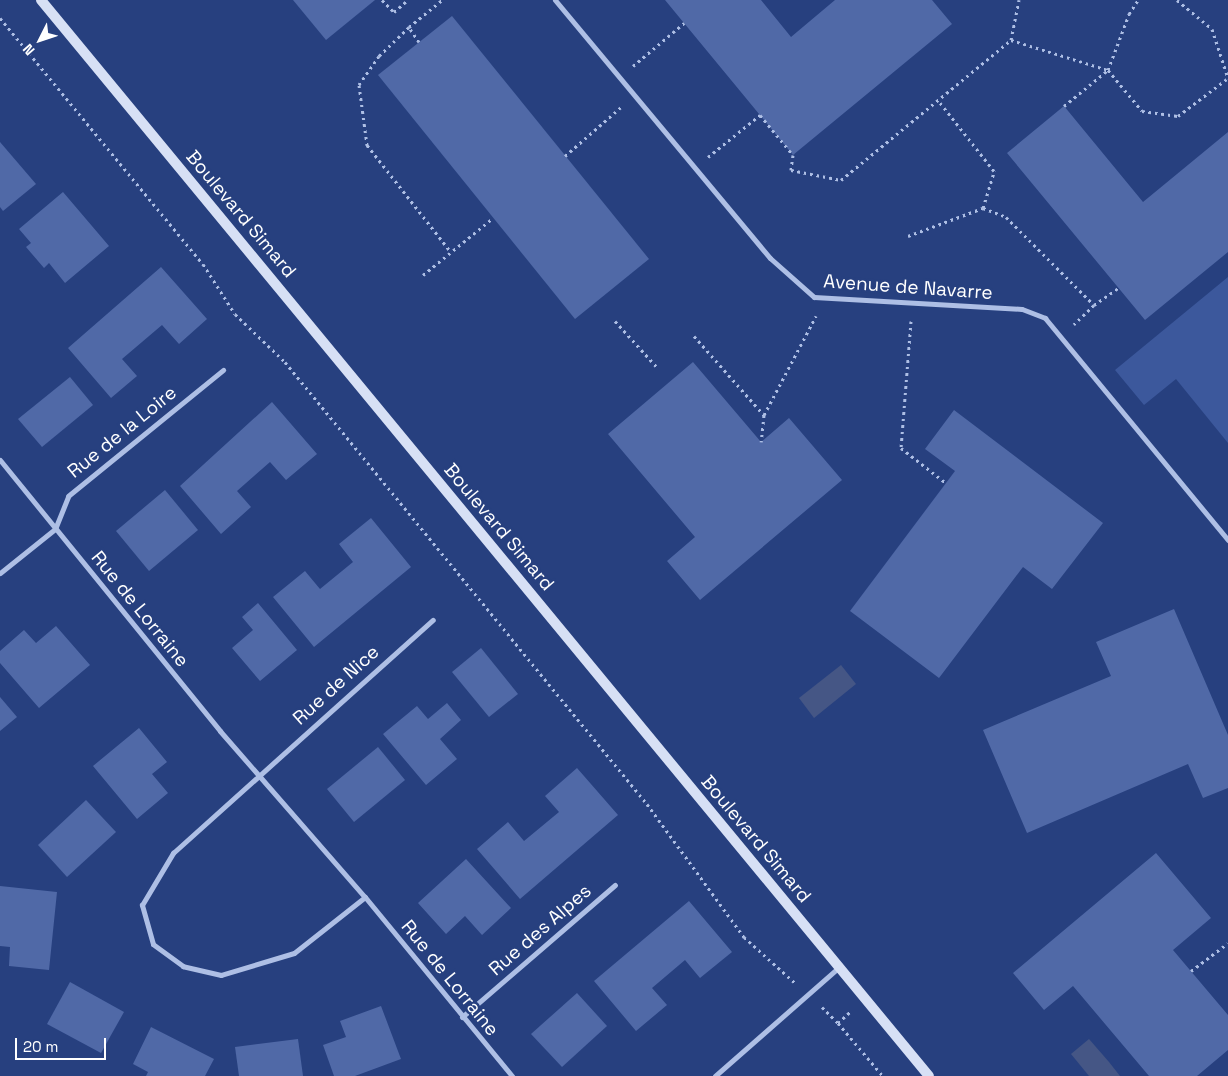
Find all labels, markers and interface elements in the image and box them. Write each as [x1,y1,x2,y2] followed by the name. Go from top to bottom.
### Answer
[15,15,65,65] north arrow
[19,40,39,59] text: N
[181,146,301,282] street label: Boulevard Simard
[823,270,993,304] street label: Avenue de Navarre
[63,381,181,483] street label: Rue de la Loire
[439,459,559,595] street label: Boulevard Simard
[86,546,194,672] street label: Rue de Lorraine
[288,640,384,730] street label: Rue de Nice
[696,771,816,907] street label: Boulevard Simard
[484,879,596,981] street label: Rue des Alpes
[396,915,504,1041] street label: Rue de Lorraine
[18,1028,109,1060] scale bar
[23,1037,58,1056] text: 20 m

